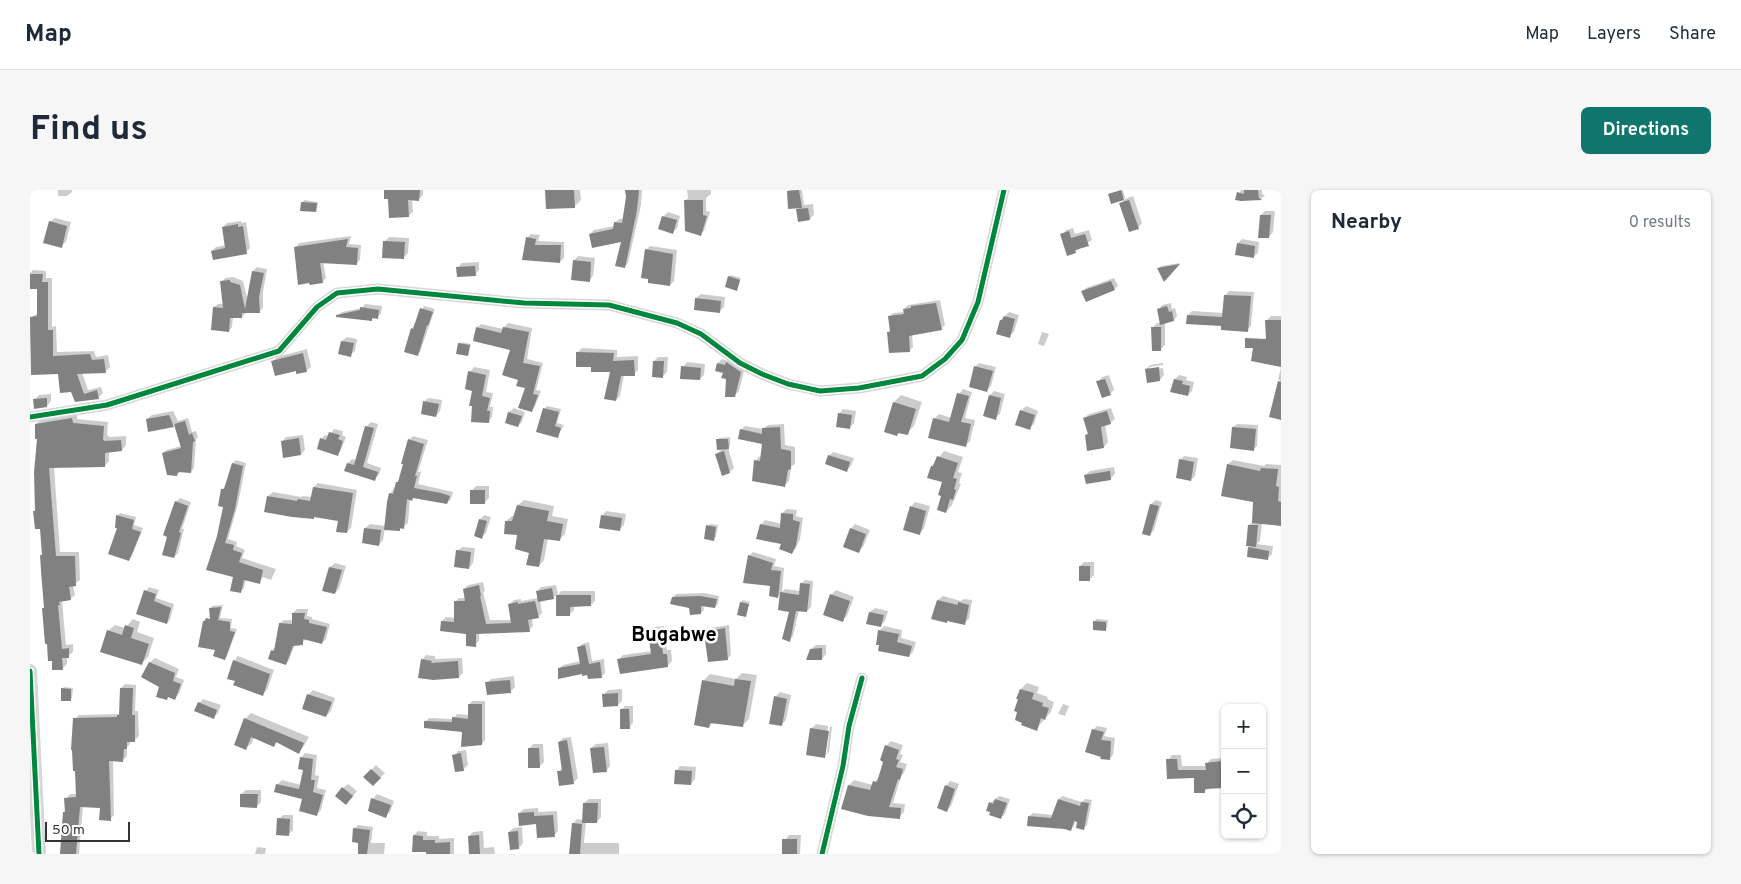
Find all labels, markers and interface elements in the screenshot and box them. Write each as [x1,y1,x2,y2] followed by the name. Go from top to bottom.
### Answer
[25,20,72,50] text: Map
[1525,23,1559,46] text: Map
[1587,23,1641,46] text: Layers
[1669,23,1716,46] text: Share
[1581,107,1711,154] button: Directions
[30,108,148,152] text: Find us
[1331,209,1402,236] text: Nearby
[1629,213,1691,233] text: 0 results
[631,623,717,649] district label: Bugabwe
[1221,704,1266,839] map controls
[1221,704,1266,749] button: +
[1221,749,1266,794] button: −
[1221,794,1266,839] button: locate
[45,819,130,842] scale bar
[52,822,85,839] text: 50 m

